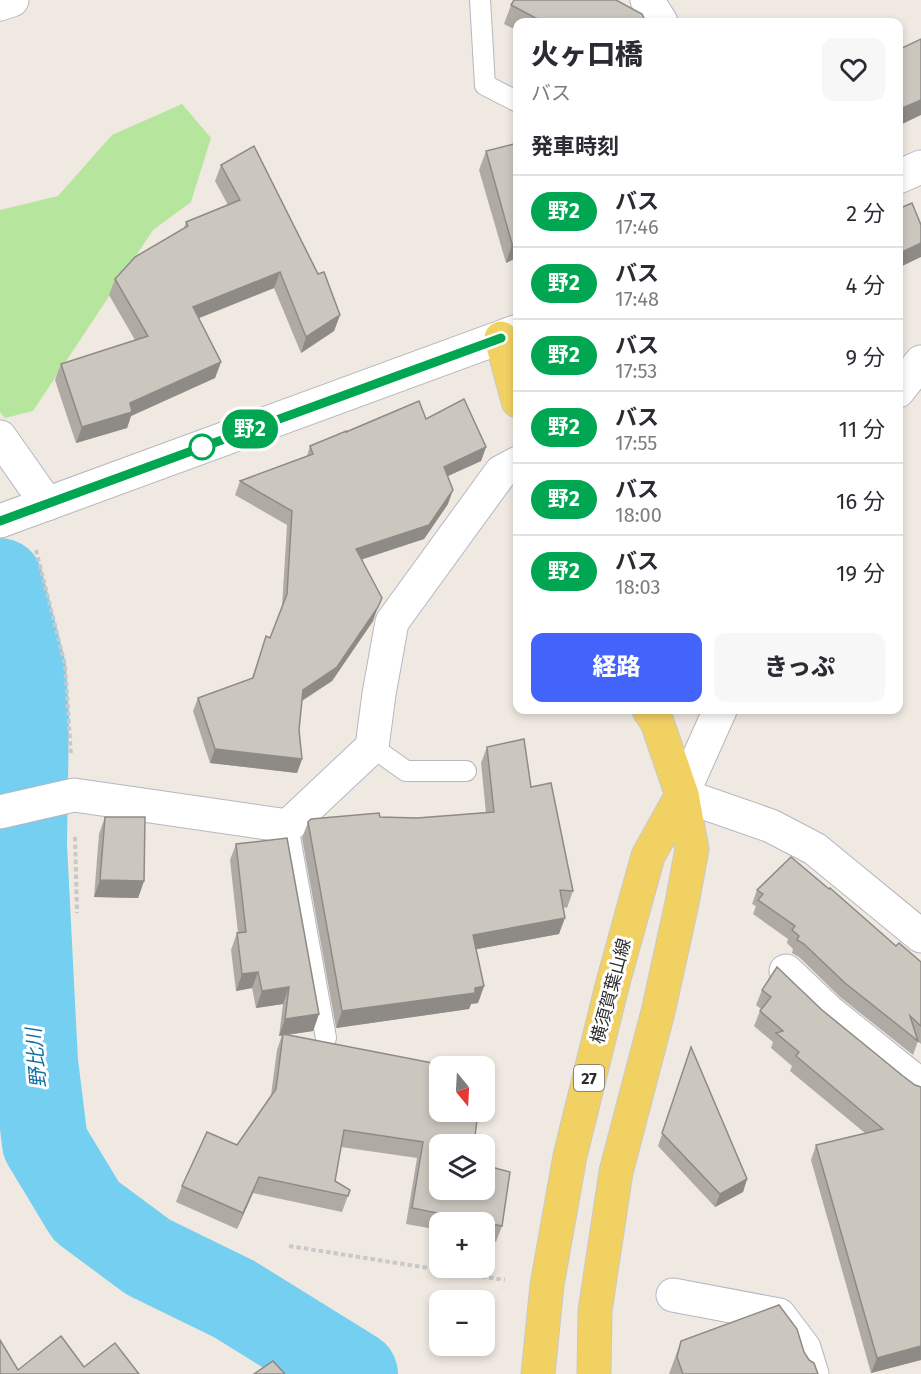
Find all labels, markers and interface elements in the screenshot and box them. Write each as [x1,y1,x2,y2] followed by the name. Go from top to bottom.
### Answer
[531,38,643,71] text: 火ヶ口橋
[822,38,885,101] button: heart
[531,81,571,105] text: バス
[531,133,619,160] text: 発車時刻
[615,188,659,215] text: バス
[548,198,580,224] text: 野2
[846,200,885,227] text: 2 分
[615,215,659,239] text: 17:46
[615,260,659,287] text: バス
[548,270,580,296] text: 野2
[845,272,885,299] text: 4 分
[615,287,659,311] text: 17:48
[615,332,659,359] text: バス
[548,342,580,368] text: 野2
[846,344,885,371] text: 9 分
[615,359,657,383] text: 17:53
[615,404,659,431] text: バス
[223,410,277,448] line badge: 野2
[548,414,580,440] text: 野2
[234,416,266,442] text: 野2
[838,416,885,443] text: 11 分
[615,431,657,455] text: 17:55
[189,434,215,460] unlabelled marker
[615,476,659,503] text: バス
[548,486,580,512] text: 野2
[836,488,885,515] text: 16 分
[615,503,662,527] text: 18:00
[615,548,659,575] text: バス
[548,558,580,584] text: 野2
[836,560,885,587] text: 19 分
[615,575,660,599] text: 18:03
[531,633,702,702] button: 経路
[714,633,885,702] button: きっぷ
[586,936,636,1046] street label: 横須賀葉山線
[21,1025,51,1089] water label: 野比川
[429,1056,495,1122] north arrow
[429,1056,495,1356] map controls
[574,1065,604,1091] road number: 27
[429,1134,495,1200] button: layers
[429,1212,495,1278] button: +
[429,1290,495,1356] button: −

